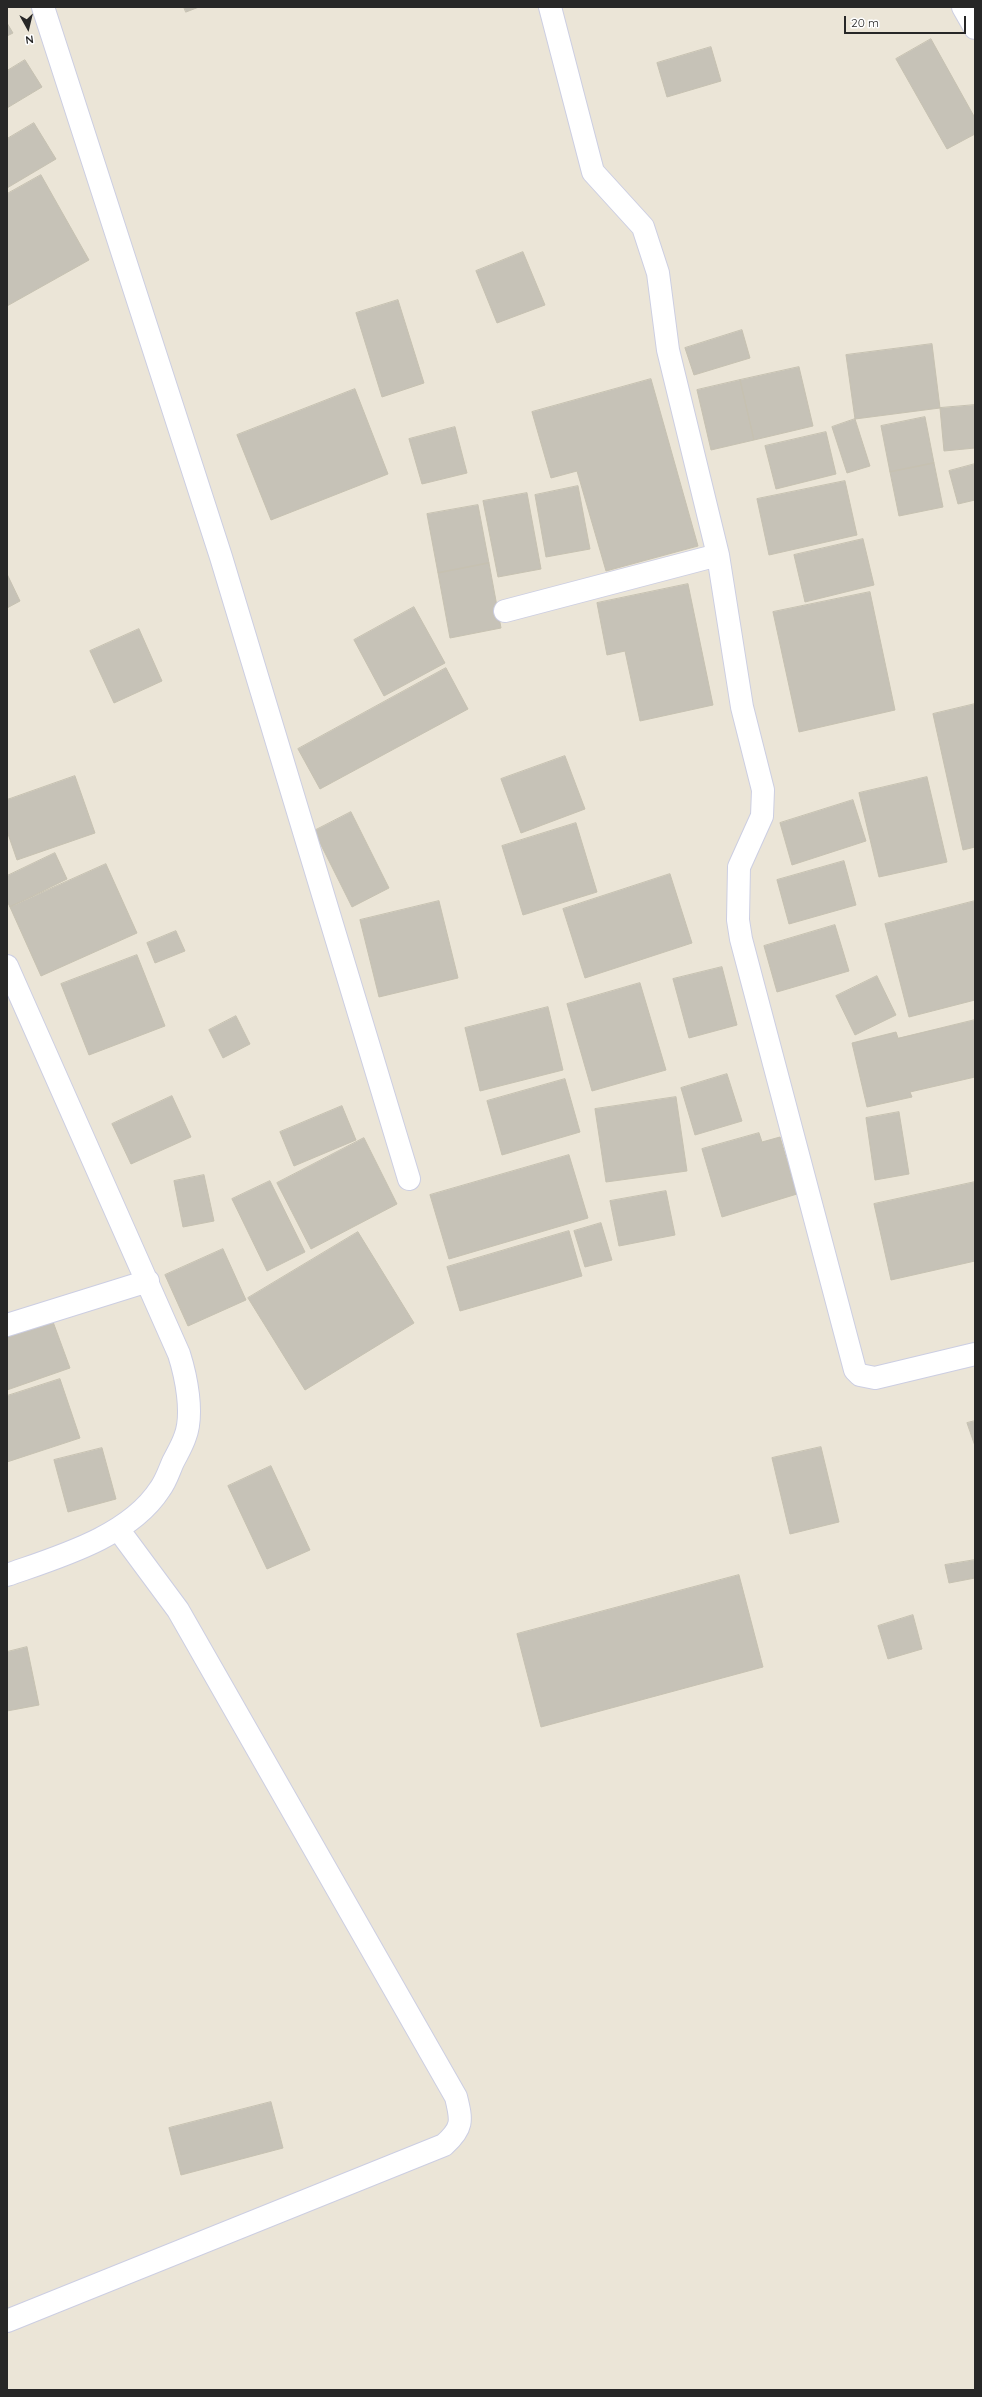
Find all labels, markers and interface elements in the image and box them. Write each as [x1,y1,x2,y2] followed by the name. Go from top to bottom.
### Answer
[8,8,48,48] north arrow
[846,8,968,34] scale bar
[851,15,879,30] text: 20 m
[25,32,35,47] text: N

